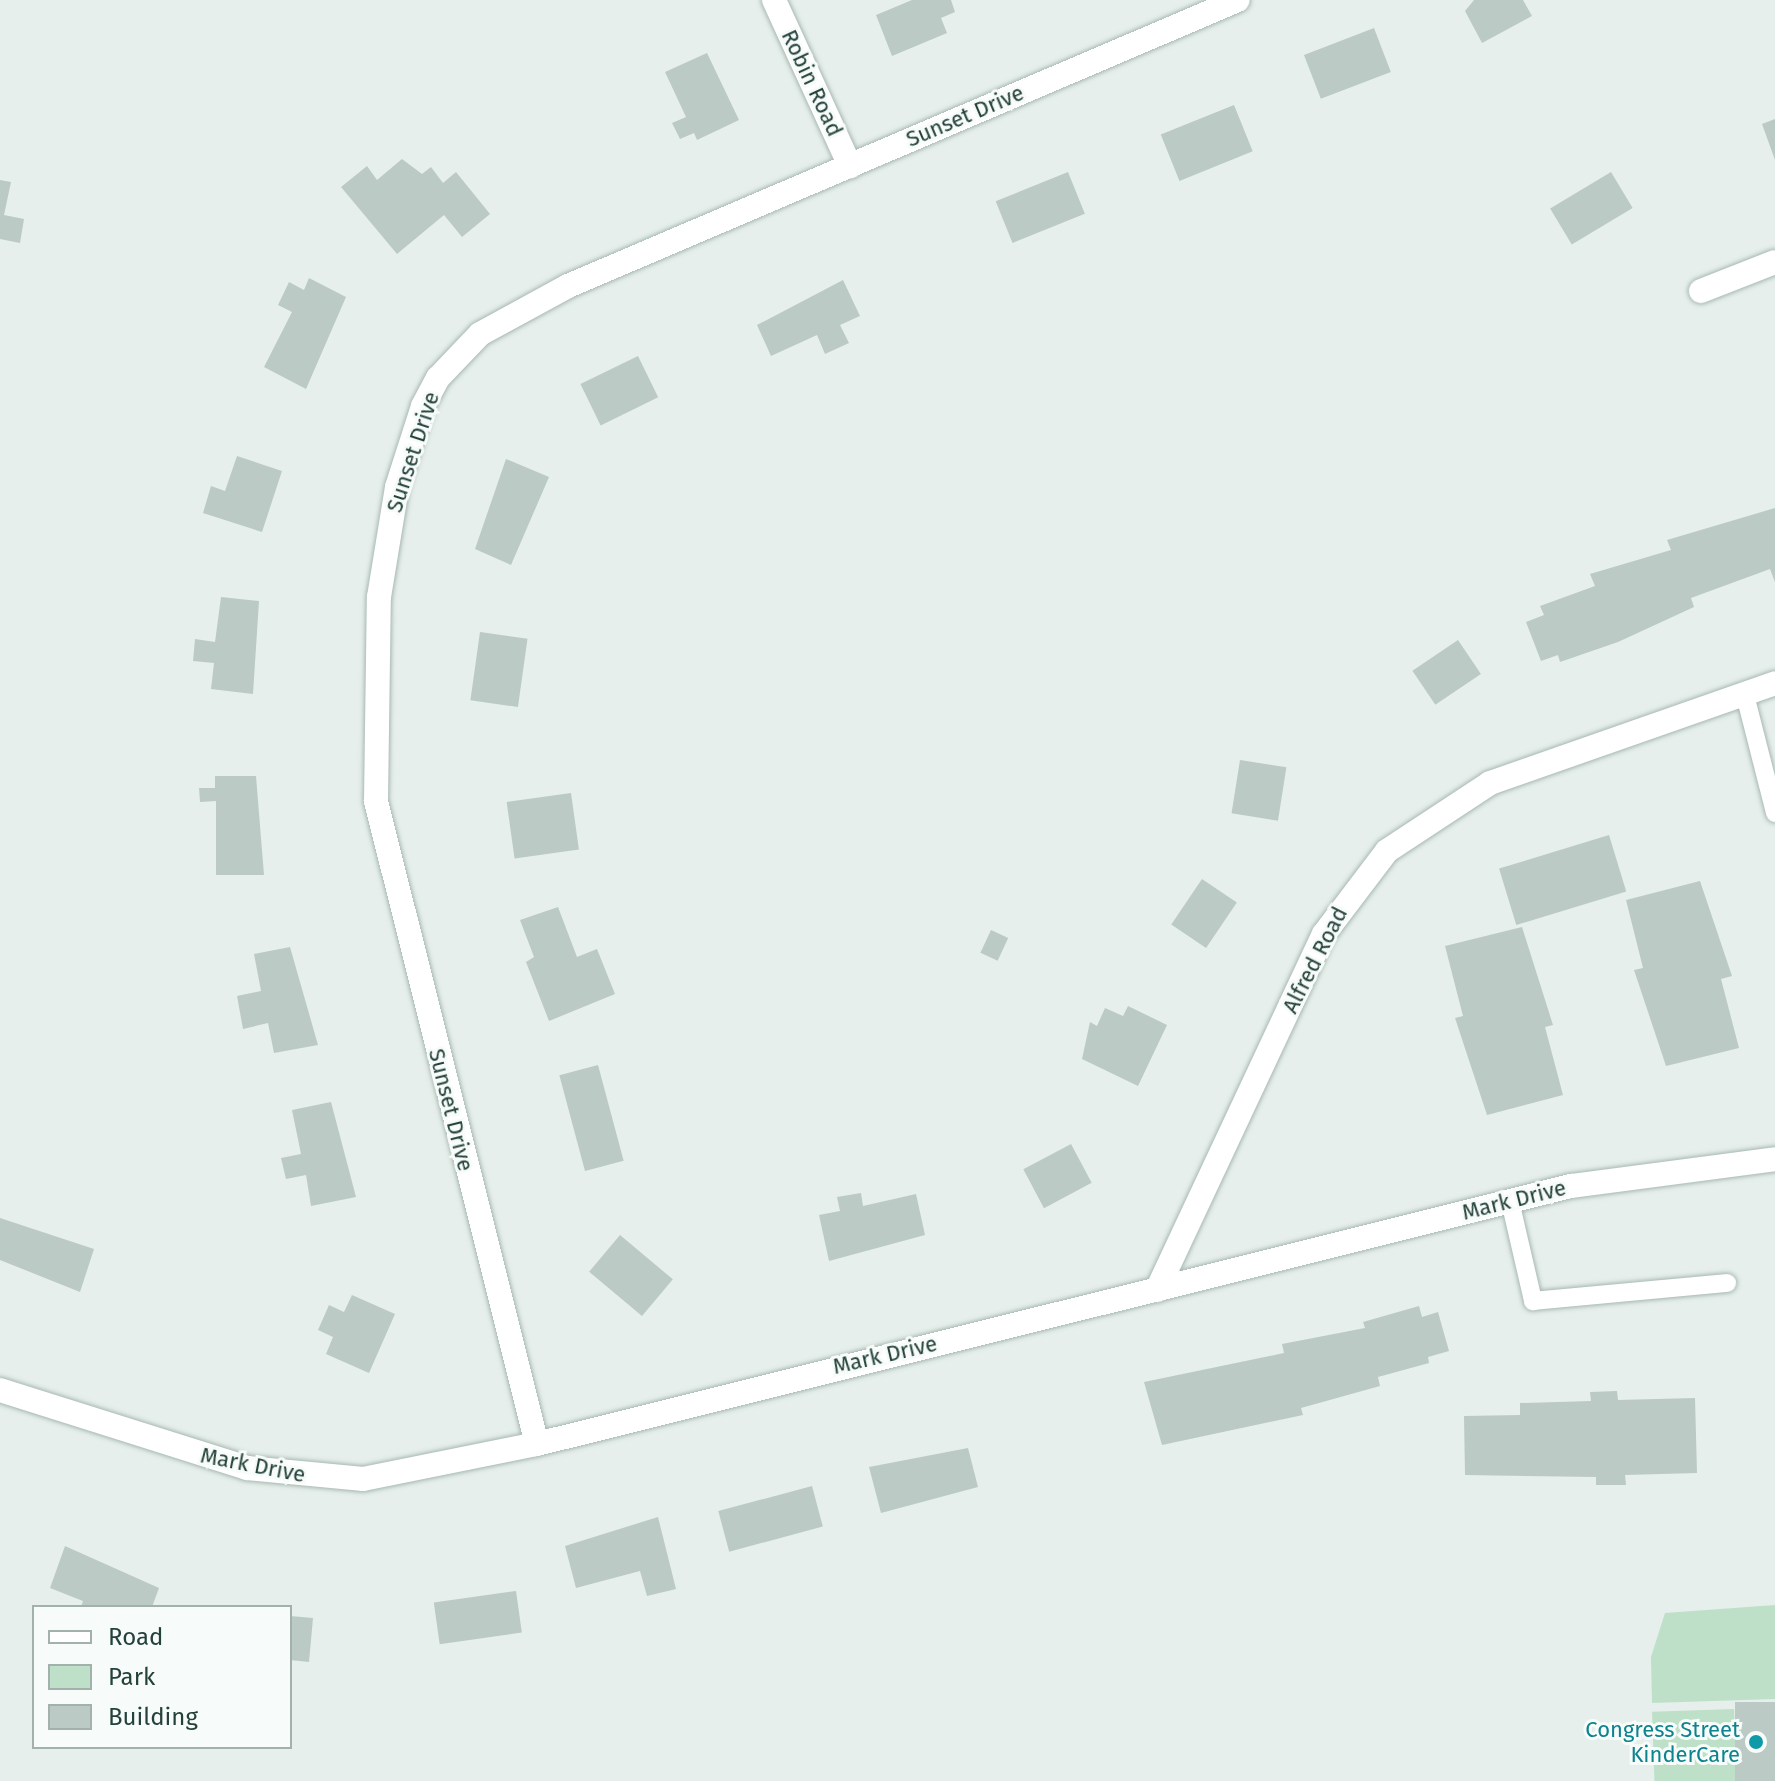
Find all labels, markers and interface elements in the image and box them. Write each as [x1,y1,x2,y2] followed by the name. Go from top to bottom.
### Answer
[776,26,848,140] street label: Robin Road
[902,79,1028,153] street label: Sunset Drive
[381,388,445,516] street label: Sunset Drive
[1277,902,1353,1018] street label: Alfred Road
[423,1046,479,1174] street label: Sunset Drive
[1459,1174,1569,1226] street label: Mark Drive
[830,1330,940,1380] street label: Mark Drive
[198,1442,308,1488] street label: Mark Drive
[32,1605,292,1749] legend
[108,1623,163,1651] text: Road
[108,1663,155,1691] text: Park
[108,1703,198,1731] text: Building
[1585,1716,1740,1768] place label: Congress Street KinderCare
[1747,1733,1765,1751] marker: Congress Street KinderCare

